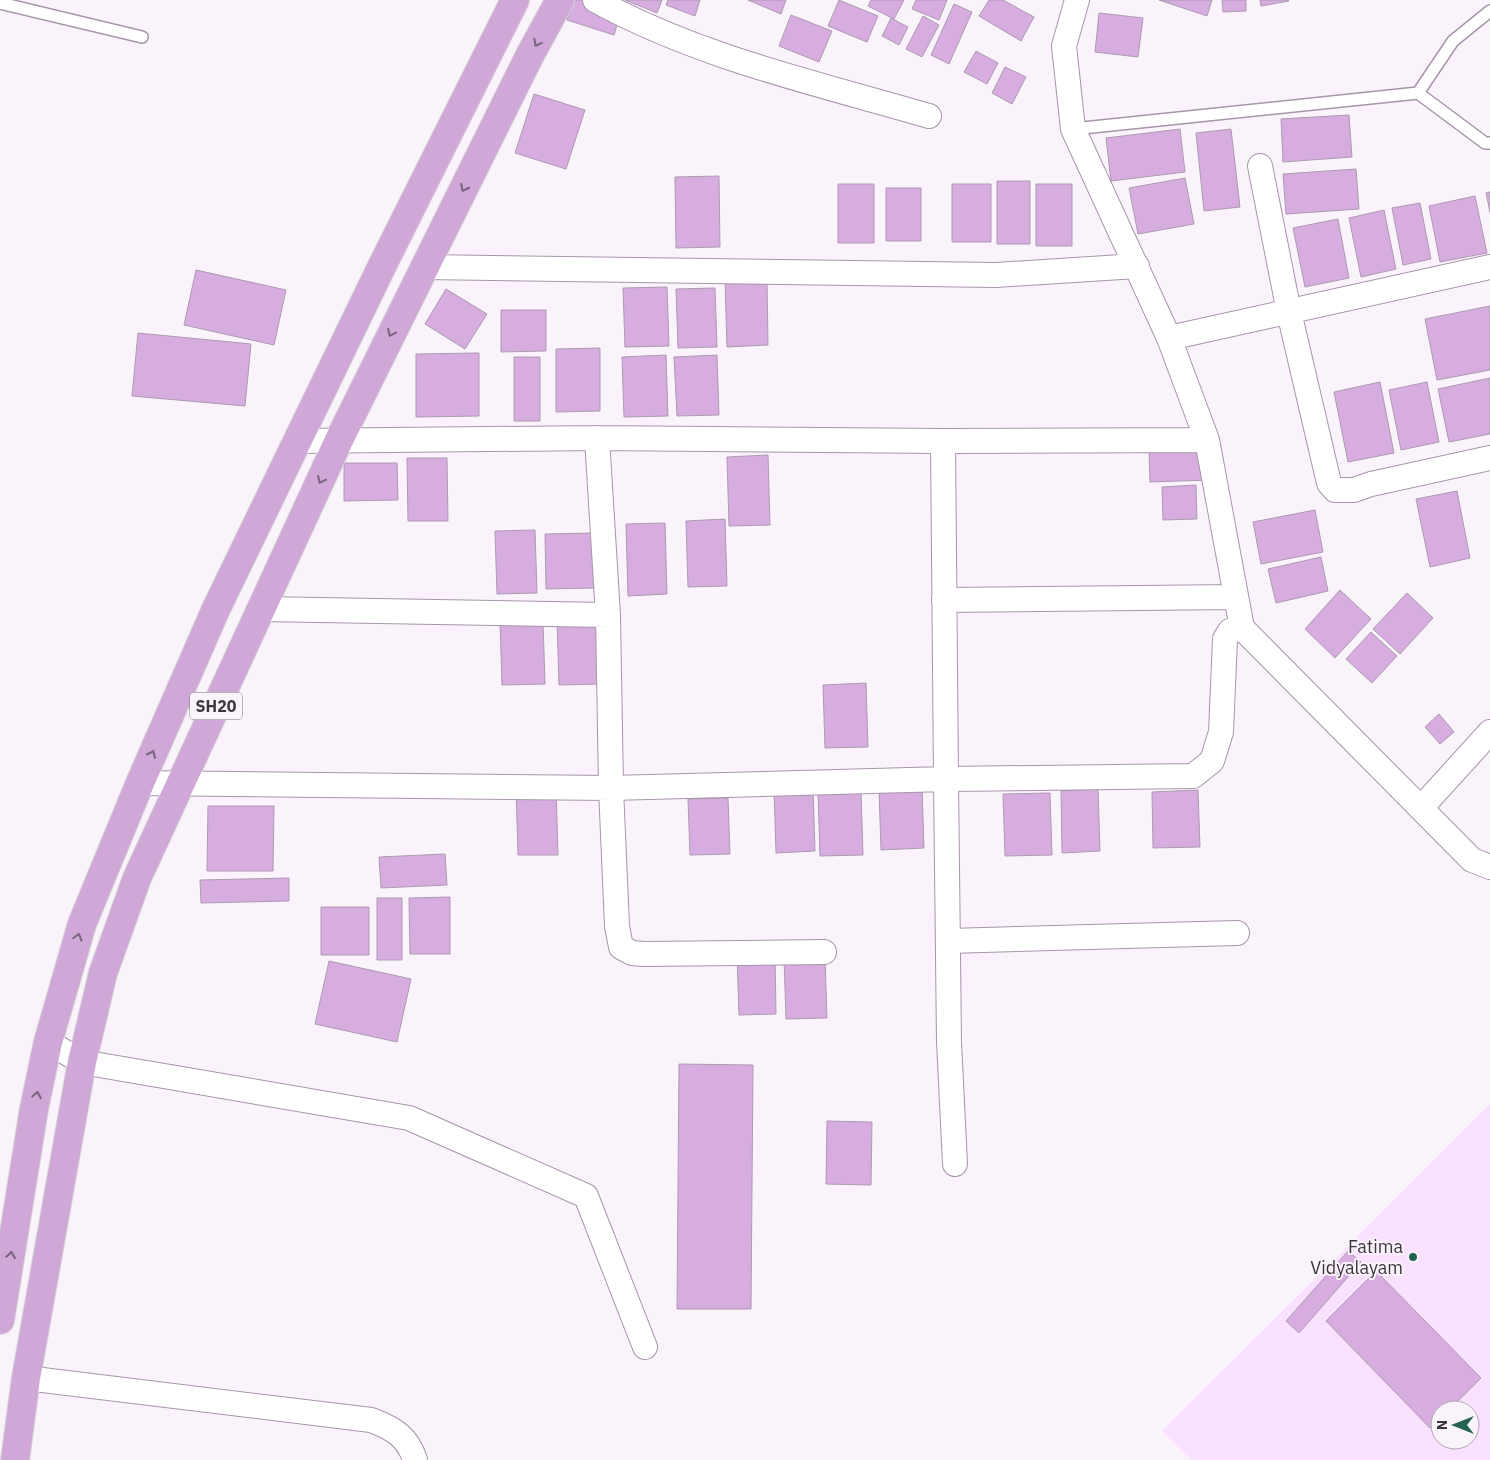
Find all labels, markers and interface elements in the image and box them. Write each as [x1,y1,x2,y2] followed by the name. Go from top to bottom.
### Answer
[533,37,543,46] one-way arrow
[459,183,470,192] one-way arrow
[387,328,398,337] one-way arrow
[316,475,327,484] one-way arrow
[190,692,242,719] road number: SH20
[146,750,157,759] one-way arrow
[73,934,83,942] one-way arrow
[32,1090,42,1099] one-way arrow
[1310,1235,1403,1279] place label: Fatima Vidyalayam
[5,1250,15,1259] one-way arrow
[1407,1251,1419,1263] marker: Fatima Vidyalayam
[1430,1400,1480,1450] north arrow
[1433,1420,1451,1430] text: N

